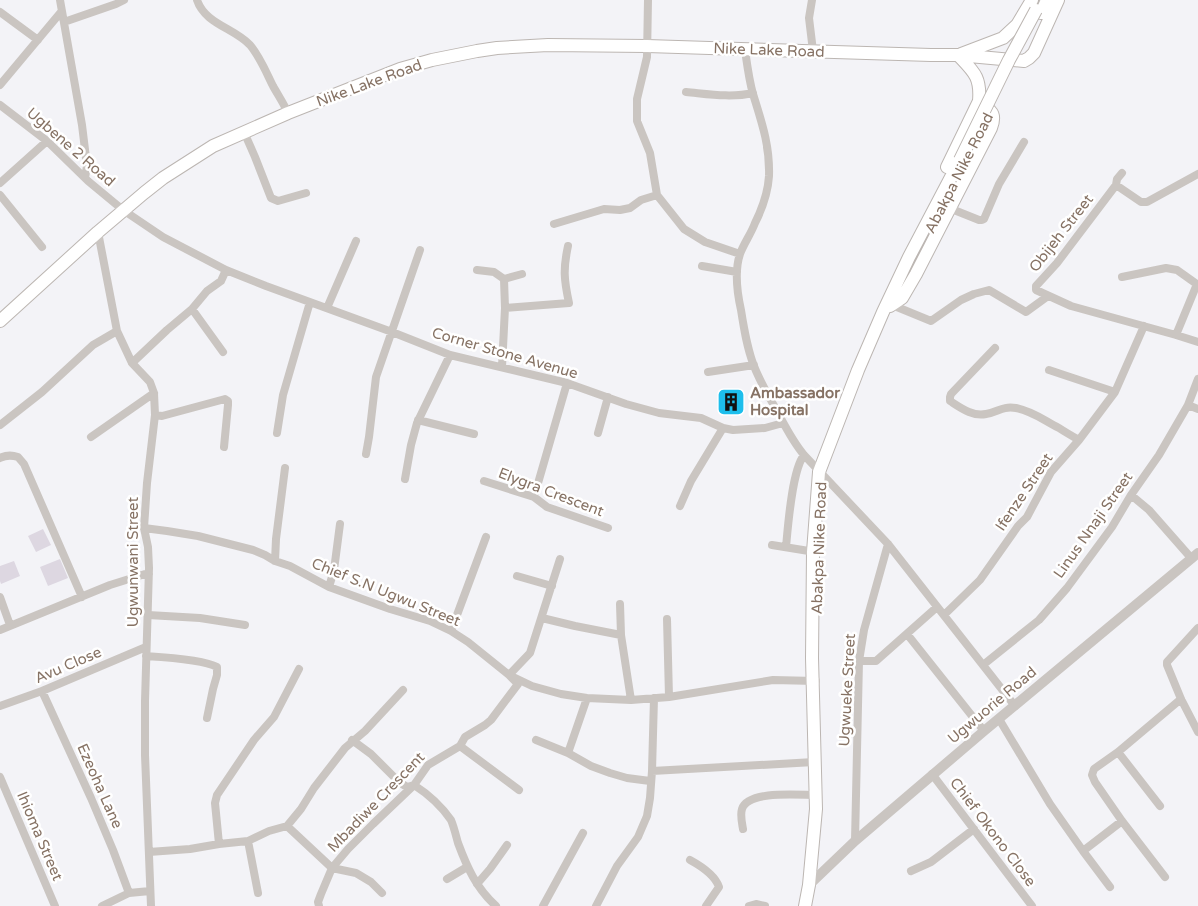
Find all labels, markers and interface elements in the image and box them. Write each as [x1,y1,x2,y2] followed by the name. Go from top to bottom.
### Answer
[713,39,825,61] street label: Nike Lake Road
[314,56,424,110] street label: Nike Lake Road
[23,104,119,190] street label: Ugbene 2 Road
[921,110,997,236] street label: Abakpa Nike Road
[1025,190,1097,275] street label: Obijeh Street
[430,324,580,382] street label: Corner Stone Avenue
[750,384,840,420] place label: Ambassador Hospital
[716,387,746,417] building icon: Ambassador Hospital
[991,449,1057,534] street label: Ifenze Street
[496,464,606,520] street label: Elygra Crescent
[1050,468,1137,582] street label: Linus Nnaji Street
[808,481,830,615] street label: Abakpa Nike Road
[124,497,142,627] street label: Ugwunwani Street
[309,554,463,630] street label: Chief S.N Ugwu Street
[835,633,859,747] street label: Ugwueke Street
[32,643,104,687] street label: Avu Close
[944,663,1040,747] street label: Ugwuorie Road
[73,741,127,831] street label: Ezeoha Lane
[324,748,429,856] street label: Mbadiwe Crescent
[946,774,1040,890] street label: Chief Okono Close
[13,789,67,884] street label: Ihioma Street

